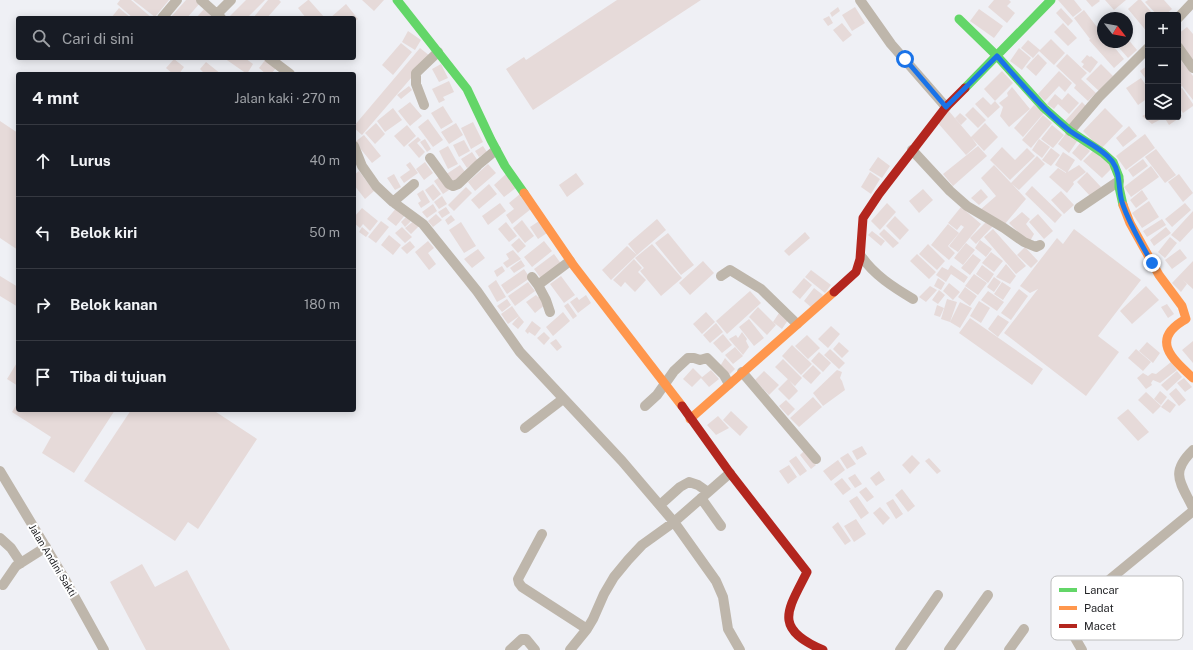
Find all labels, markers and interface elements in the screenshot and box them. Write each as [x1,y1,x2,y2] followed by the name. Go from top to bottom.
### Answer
[1097,12,1133,48] north arrow
[1145,12,1181,120] map controls
[1145,12,1181,48] button: +
[16,16,356,60] search box
[30,27,52,49] icon: search
[62,30,134,47] text: Cari di sini
[1145,48,1181,84] button: −
[896,50,914,68] route start
[1145,84,1181,120] button: layers
[32,88,79,108] text: 4 mnt
[234,91,340,106] text: Jalan kaki · 270 m
[32,150,54,172] icon: ahead
[70,152,111,169] text: Lurus
[309,153,340,168] text: 40 m
[32,222,54,244] icon: left
[70,224,137,241] text: Belok kiri
[309,225,340,240] text: 50 m
[1143,254,1161,272] route end
[32,294,54,316] icon: right
[70,296,157,313] text: Belok kanan
[304,297,340,312] text: 180 m
[32,366,54,388] icon: arrive
[70,368,166,385] text: Tiba di tujuan
[27,522,79,598] street label: Jalan Andini Sakti
[1051,576,1183,640] legend
[1084,584,1119,596] text: Lancar
[1084,602,1114,614] text: Padat
[1084,620,1116,632] text: Macet

